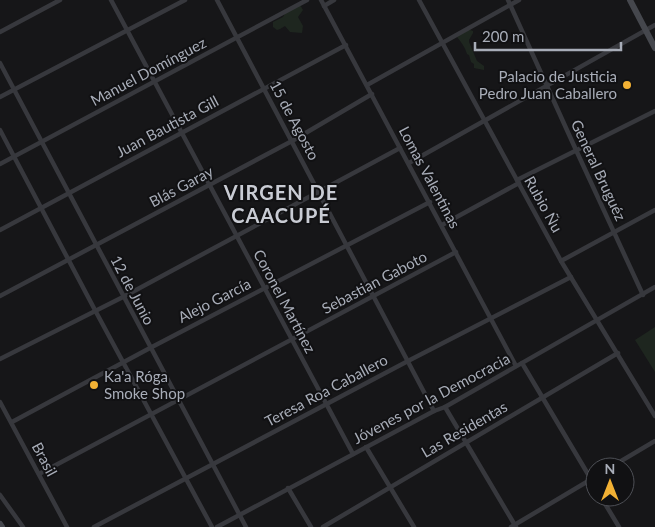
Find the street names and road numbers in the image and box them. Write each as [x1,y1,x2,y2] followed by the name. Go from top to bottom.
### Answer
[87,33,209,109] street label: Manuel Domínguez
[266,77,324,163] street label: 15 de Agosto
[113,91,221,161] street label: Juan Bautista Gill
[568,117,630,224] street label: General Bruguéz
[396,123,464,231] street label: Lomas Valentinas
[146,162,216,210] street label: Blás Garay
[521,173,567,235] street label: Rubio Ñu
[250,246,320,356] street label: Coronel Martínez
[318,247,430,317] street label: Sebastian Gaboto
[107,252,159,328] street label: 12 de Junio
[175,274,253,326] street label: Alejo García
[349,349,513,447] street label: Jóvenes por la Democracia
[262,350,390,430] street label: Teresa Roa Caballero
[418,397,510,461] street label: Las Residentas
[29,439,61,479] street label: Brasil

